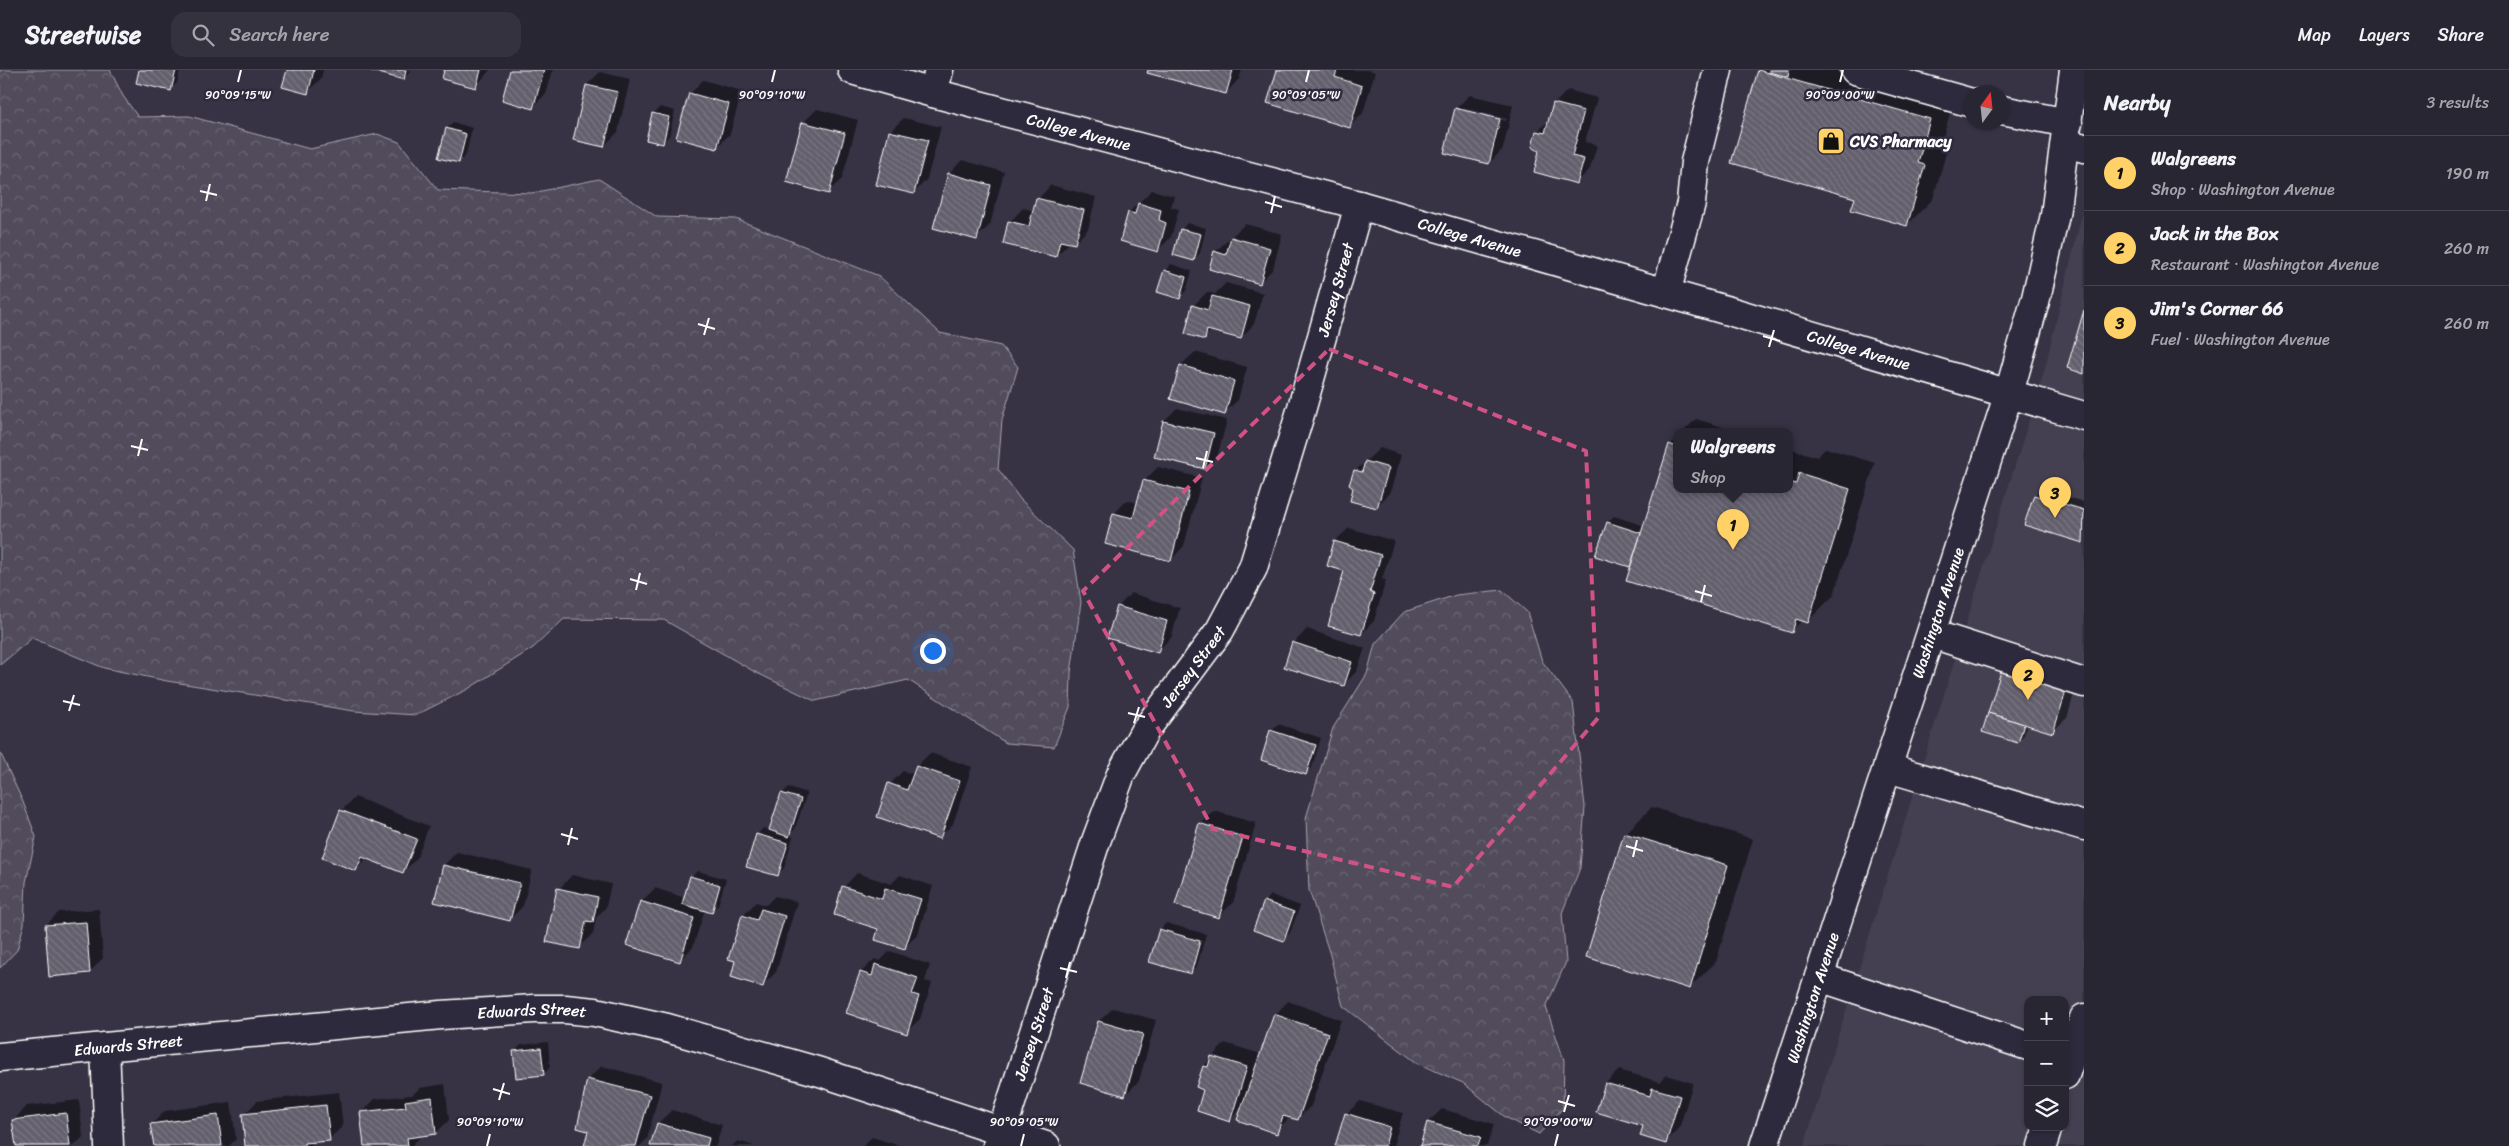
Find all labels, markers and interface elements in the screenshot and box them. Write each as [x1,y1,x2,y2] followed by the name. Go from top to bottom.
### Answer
[171,12,521,57] search box
[25,14,141,56] text: Streetwise
[229,18,329,51] text: Search here
[2298,19,2331,51] text: Map
[2359,19,2410,51] text: Layers
[2438,19,2484,51] text: Share
[189,21,217,49] icon: search
[205,84,272,106] text: 90°09'15"W
[739,84,806,106] text: 90°09'10"W
[1272,84,1341,106] text: 90°09'05"W
[1806,84,1875,106] text: 90°09'00"W
[2104,84,2170,122] text: Nearby
[1964,85,2009,130] north arrow
[2426,88,2489,117] text: 3 results
[1023,104,1134,159] street label: College Avenue
[1816,126,1846,156] shop icon: CVS Pharmacy
[1849,127,1952,156] place label: CVS Pharmacy
[2151,142,2236,175] text: Walgreens
[2117,159,2123,188] text: 1
[2446,159,2489,188] text: 190 m
[2151,175,2335,204] text: Shop · Washington Avenue
[1415,209,1525,266] street label: College Avenue
[2151,217,2278,250] text: Jack in the Box
[2115,234,2125,263] text: 2
[2444,234,2489,263] text: 260 m
[1308,239,1363,341] street label: Jersey Street
[2151,250,2379,279] text: Restaurant · Washington Avenue
[2151,292,2284,325] text: Jim's Corner 66
[2116,309,2124,338] text: 3
[2444,309,2489,338] text: 260 m
[1804,321,1914,379] street label: College Avenue
[2151,325,2330,354] text: Fuel · Washington Avenue
[1673,428,1793,493] popup
[1691,430,1775,463] text: Walgreens
[1691,463,1726,492] text: Shop
[2039,477,2071,518] pin: 3
[1717,509,1749,550] pin: 1
[1903,543,1973,682] street label: Washington Avenue
[1152,619,1234,715] street label: Jersey Street
[920,638,946,664] your location
[2012,659,2044,700] pin: 2
[1778,928,1848,1067] street label: Washington Avenue
[1005,983,1063,1085] street label: Jersey Street
[476,995,588,1028] street label: Edwards Street
[2024,996,2069,1131] map controls
[2024,996,2069,1041] button: +
[73,1026,184,1065] street label: Edwards Street
[2024,1041,2069,1086] button: −
[2024,1086,2069,1131] button: layers
[457,1111,524,1133] text: 90°09'10"W
[990,1111,1059,1133] text: 90°09'05"W
[1524,1111,1593,1133] text: 90°09'00"W

